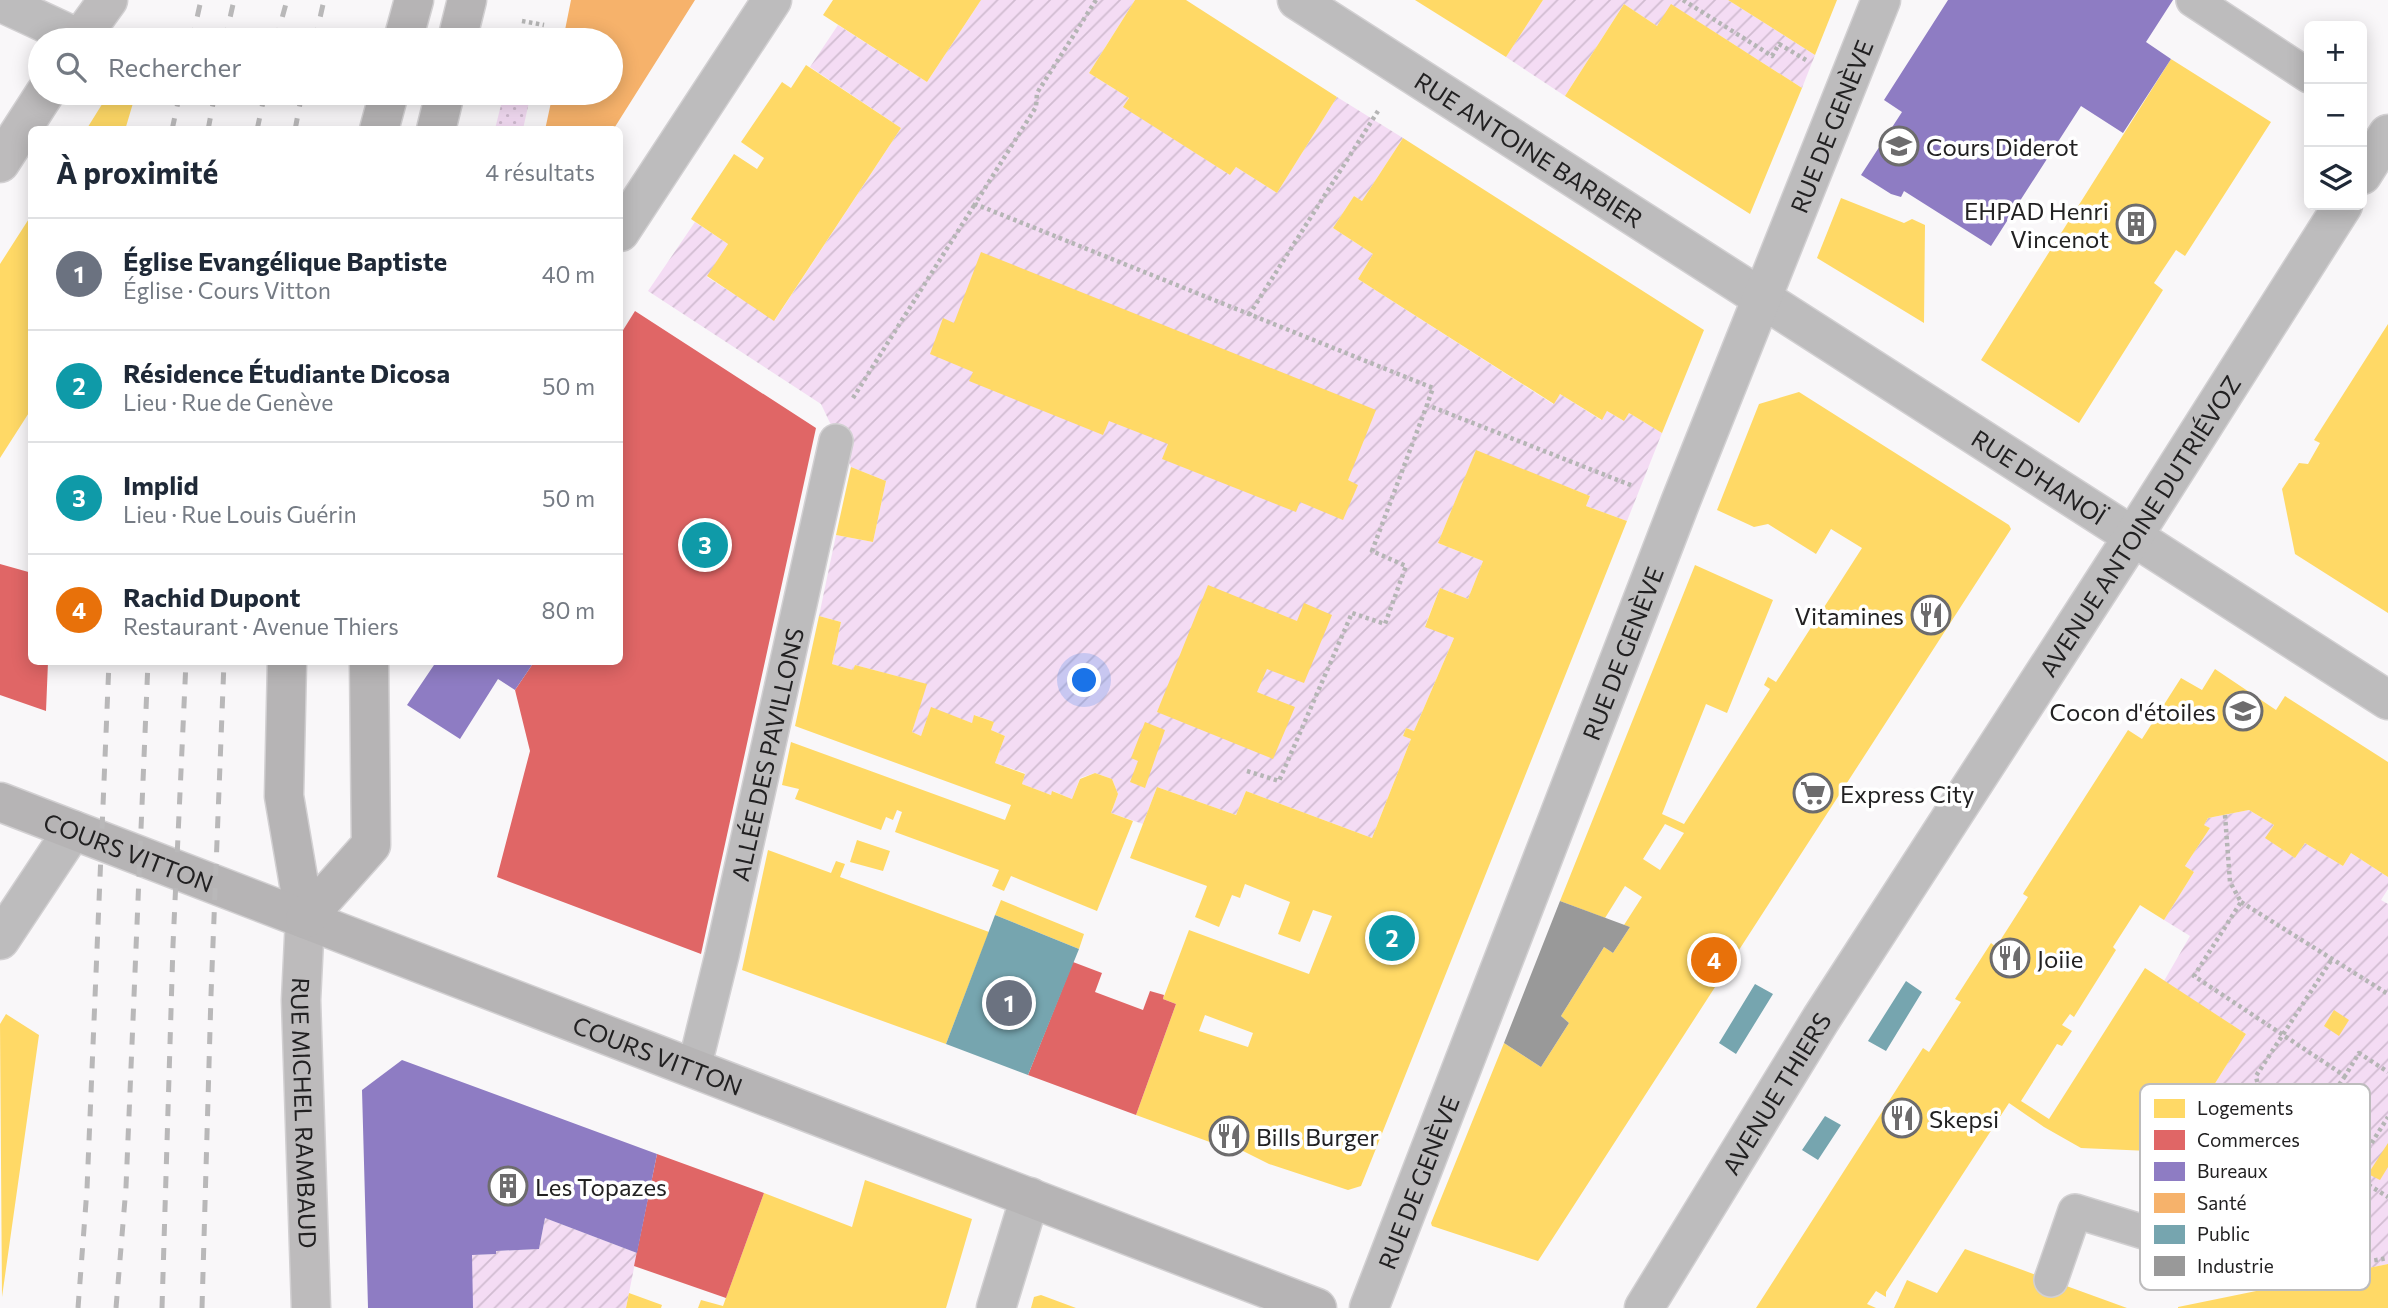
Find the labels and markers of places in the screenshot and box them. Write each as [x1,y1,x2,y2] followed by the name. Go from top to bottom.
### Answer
[1878,125,1920,167] school or university icon: Cours Diderot
[1926,132,2079,161] place label: Cours Diderot
[1964,196,2109,253] place label: EHPAD Henri Vincenot
[2115,203,2157,245] building icon: EHPAD Henri Vincenot
[682,519,728,571] pin: 3
[1910,594,1952,636] restaurant icon: Vitamines
[1795,601,1904,630] place label: Vitamines
[2222,690,2264,732] school or university icon: Cocon d'étoiles
[2050,697,2216,726] place label: Cocon d'étoiles
[1792,772,1834,814] supermarket icon: Express City
[1840,779,1974,808] place label: Express City
[1369,912,1415,964] pin: 2
[1691,934,1737,986] pin: 4
[1989,937,2031,979] restaurant icon: Joiie
[2037,944,2083,973] place label: Joiie
[986,977,1032,1029] pin: 1
[1881,1097,1923,1139] restaurant icon: Skepsi
[1929,1104,1999,1133] place label: Skepsi
[1208,1115,1250,1157] restaurant icon: Bills Burger
[1256,1122,1379,1151] place label: Bills Burger
[487,1165,529,1207] building icon: Les Topazes
[535,1172,667,1201] place label: Les Topazes

